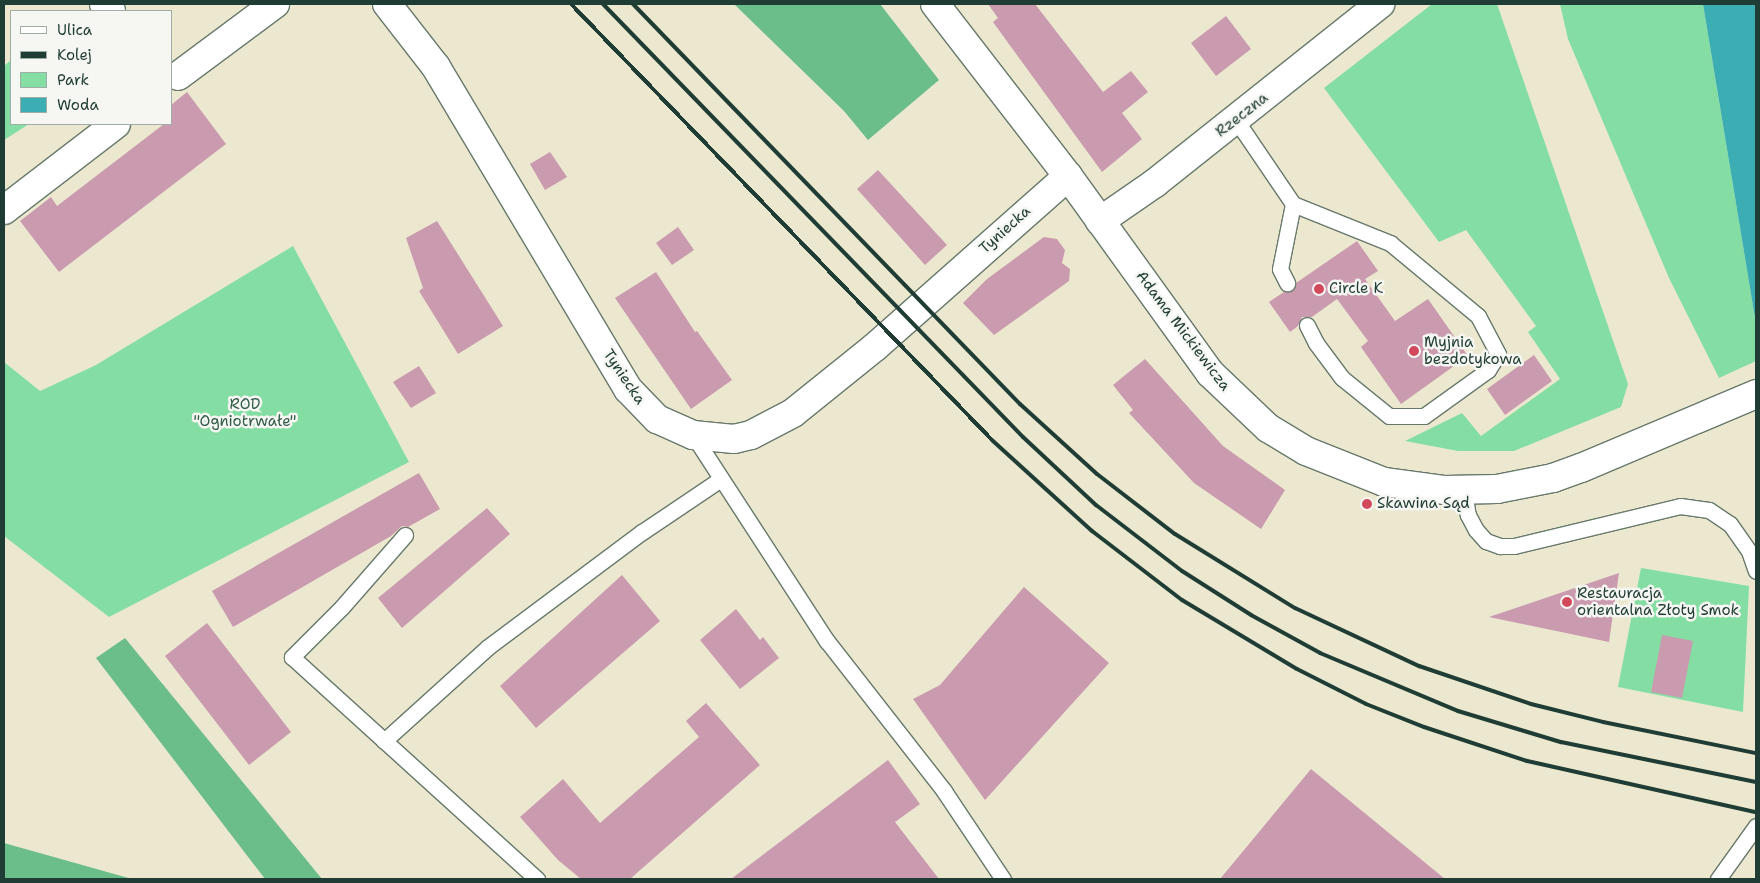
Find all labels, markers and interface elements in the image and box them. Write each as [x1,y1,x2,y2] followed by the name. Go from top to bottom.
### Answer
[10,10,172,125] legend
[57,20,92,40] text: Ulica
[57,45,92,65] text: Kolej
[57,70,89,90] text: Park
[1212,89,1272,141] street label: Rzeczna
[57,95,99,115] text: Woda
[976,202,1034,258] street label: Tyniecka
[1132,267,1234,395] street label: Adama Mickiewicza
[1329,280,1383,298] place label: Circle K
[1313,283,1325,295] marker: Circle K
[1424,333,1522,368] place label: Myjnia bezdotykowa
[1408,345,1420,357] marker: Myjnia bezdotykowa
[599,346,649,408] street label: Tyniecka
[193,395,297,430] park label: ROD "Ogniotrwałe"
[1377,495,1470,513] place label: Skawina Sąd
[1361,498,1373,510] marker: Skawina Sąd
[1577,584,1739,619] place label: Restauracja orientalna Złoty Smok
[1561,596,1573,608] marker: Restauracja orientalna Złoty Smok

